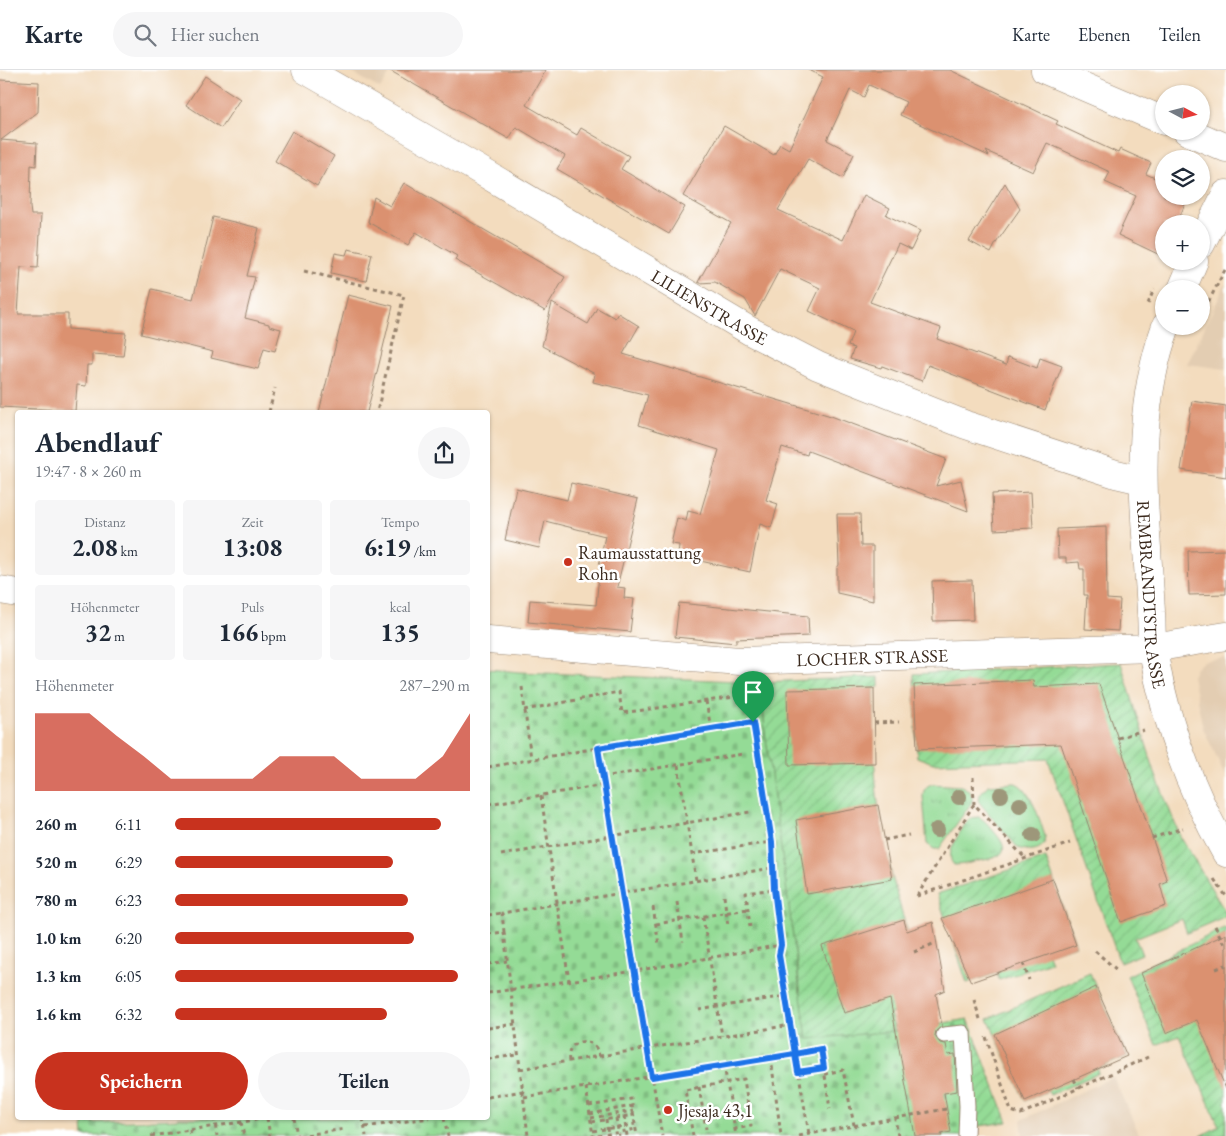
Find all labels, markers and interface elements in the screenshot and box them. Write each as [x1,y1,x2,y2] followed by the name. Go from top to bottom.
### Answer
[113,12,463,57] search box
[25,19,83,50] text: Karte
[131,21,159,49] icon: search
[171,22,260,47] text: Hier suchen
[1012,23,1050,46] text: Karte
[1078,23,1131,46] text: Ebenen
[1159,23,1201,46] text: Teilen
[1155,85,1210,140] north arrow
[1155,85,1210,335] map controls
[1155,150,1210,205] button: layers
[1155,215,1210,270] button: +
[647,264,772,350] street label: LILIENSTRASSE
[1155,280,1210,335] button: −
[35,424,159,460] text: Abendlauf
[418,427,470,479] button: share
[35,461,142,482] text: 19:47 · 8 × 260 m
[1133,500,1172,690] street label: REMBRANDTSTRASSE
[84,513,125,531] text: Distanz
[242,513,263,531] text: Zeit
[381,513,419,531] text: Tempo
[72,531,118,563] text: 2.08
[223,531,282,563] text: 13:08
[364,531,411,563] text: 6:19
[578,541,701,585] place label: Raumausstattung Rohn
[118,542,138,560] text: km
[411,542,436,560] text: /km
[562,556,574,568] marker: Raumausstattung Rohn
[70,598,139,616] text: Höhenmeter
[241,598,264,616] text: Puls
[390,598,411,616] text: kcal
[85,616,111,648] text: 32
[219,616,258,648] text: 166
[380,616,420,648] text: 135
[111,627,125,645] text: m
[258,627,286,645] text: bpm
[796,643,948,671] street label: LOCHER STRASSE
[732,671,774,722] pin
[35,675,114,696] text: Höhenmeter
[399,675,470,696] text: 287–290 m
[739,678,767,706] icon: arrive
[35,814,77,835] text: 260 m
[115,814,142,835] text: 6:11
[35,852,77,873] text: 520 m
[115,852,142,873] text: 6:29
[35,890,77,911] text: 780 m
[115,890,142,911] text: 6:23
[35,928,81,949] text: 1.0 km
[115,928,142,949] text: 6:20
[35,966,81,987] text: 1.3 km
[115,966,142,987] text: 6:05
[35,1004,81,1025] text: 1.6 km
[115,1004,142,1025] text: 6:32
[35,1052,248,1110] button: Speichern
[258,1052,470,1110] button: Teilen
[676,1099,753,1122] place label: Jjesaja 43,1
[662,1104,674,1116] marker: Jjesaja 43,1

